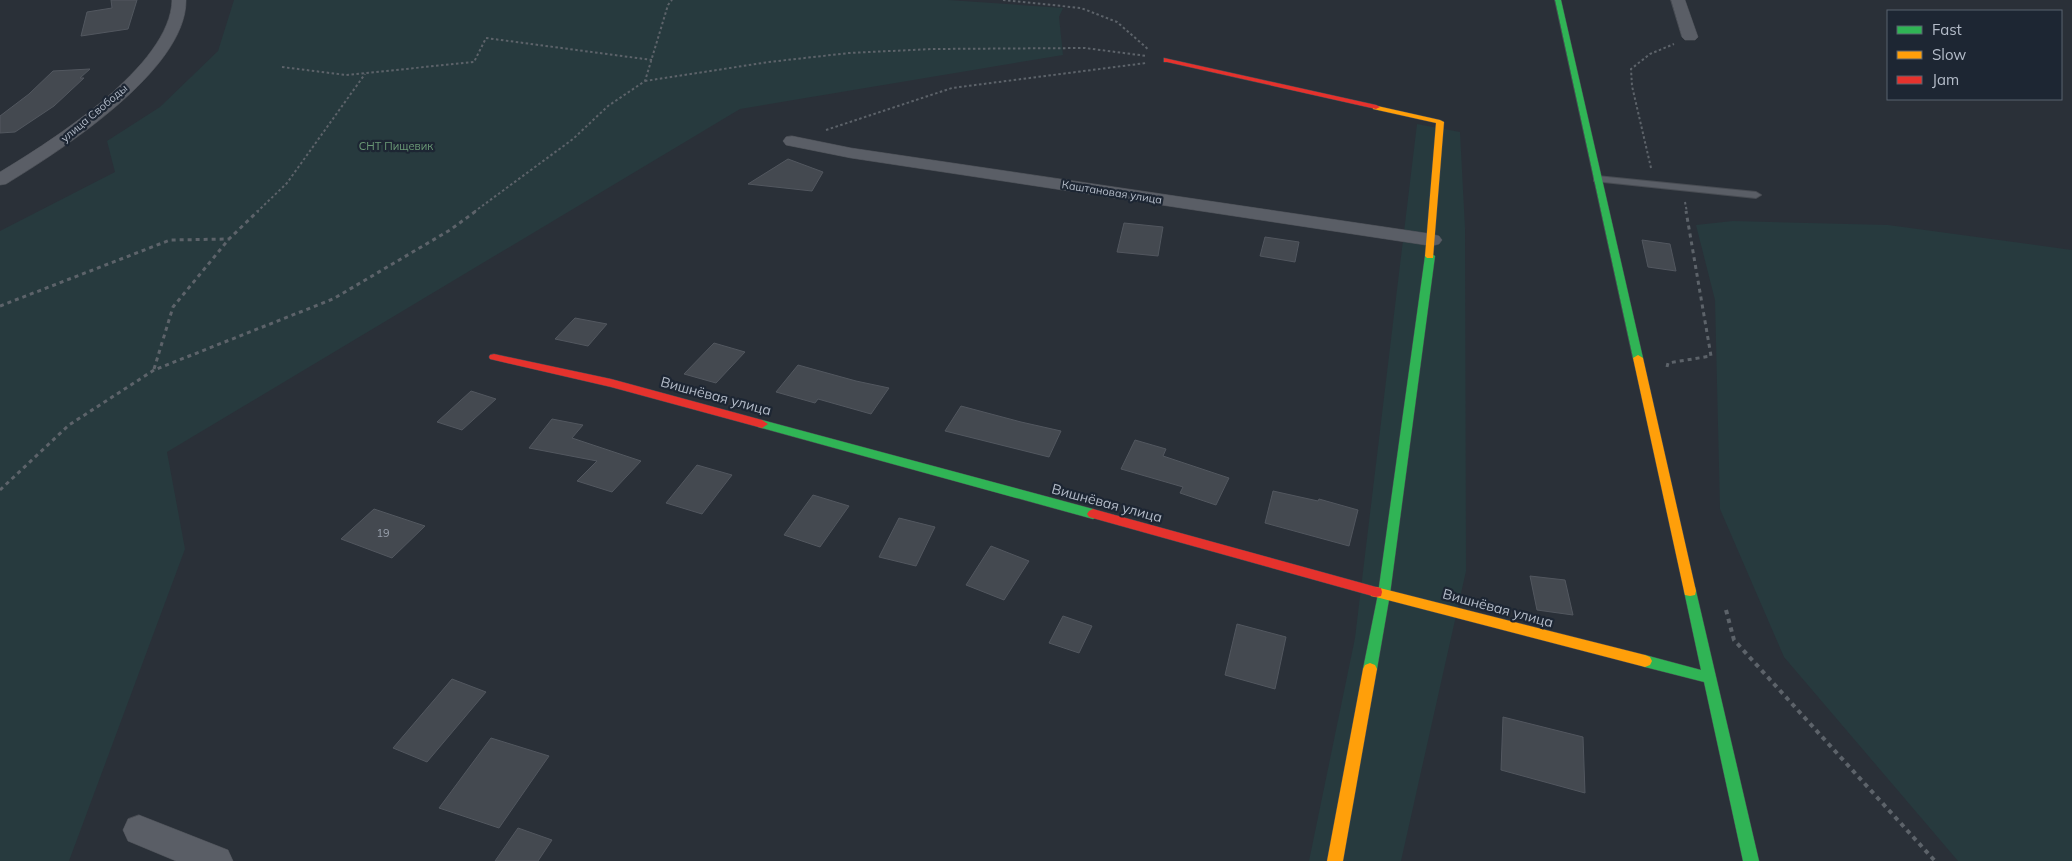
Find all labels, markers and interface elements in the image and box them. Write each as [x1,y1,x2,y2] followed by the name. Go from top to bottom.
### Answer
[1887,10,2062,100] legend
[1932,20,1962,39] text: Fast
[1932,45,1966,64] text: Slow
[1932,70,1959,89] text: Jam
[58,81,130,145] street label: улица Свободы
[359,139,433,153] park label: СНТ Пищевик
[1061,177,1163,207] street label: Каштановая улица
[659,373,773,419] street label: Вишнёвая улица
[1050,480,1164,526] street label: Вишнёвая улица
[376,526,390,540] house number: 19
[1441,585,1555,631] street label: Вишнёвая улица

